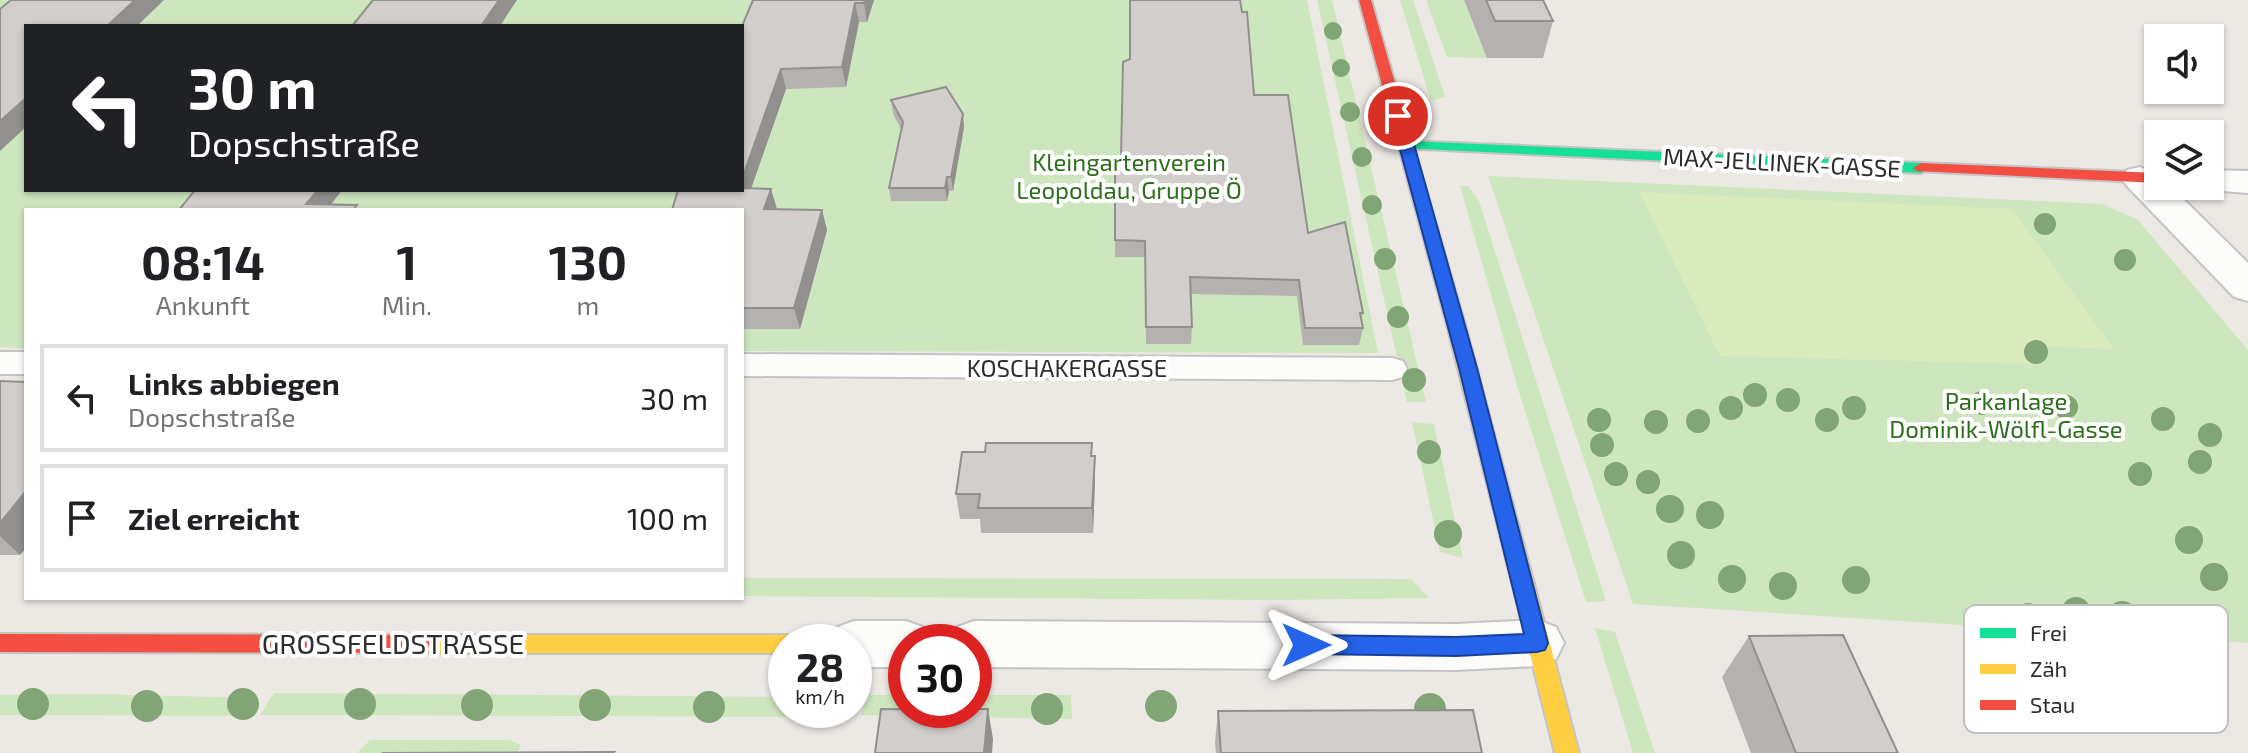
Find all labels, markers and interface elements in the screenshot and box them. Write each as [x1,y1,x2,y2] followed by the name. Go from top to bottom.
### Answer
[2144,24,2224,200] map controls
[2144,24,2224,104] button: sound
[188,53,317,120] text: 30 m
[56,56,160,160] icon: left
[1364,82,1432,150] pin
[1376,94,1420,138] icon: arrive
[2144,120,2224,200] button: layers
[188,121,420,164] text: Dopschstraße
[1662,141,1902,183] street label: MAX-JELLINEK-GASSE
[1016,147,1242,204] park label: Kleingartenverein Leopoldau, Gruppe Ö
[141,232,265,290] text: 08:14
[396,232,417,290] text: 1
[549,232,627,290] text: 130
[156,289,250,320] text: Ankunft
[382,289,432,320] text: Min.
[577,289,599,320] text: m
[967,353,1167,382] street label: KOSCHAKERGASSE
[128,365,340,401] text: Links abbiegen
[60,376,104,420] icon: left
[640,380,708,416] text: 30 m
[1889,386,2123,443] park label: Parkanlage Dominik-Wölfl-Gasse
[128,401,295,432] text: Dopschstraße
[60,496,104,540] icon: arrive
[128,500,300,536] text: Ziel erreicht
[627,500,708,536] text: 100 m
[1264,603,1348,687] position arrow
[1964,605,2228,733] legend
[2030,619,2067,645] text: Frei
[888,624,992,728] speed limit sign: 30
[262,626,524,660] street label: GROSSFELDSTRASSE
[796,642,844,690] text: 28
[2030,655,2067,681] text: Zäh
[795,684,845,708] text: km/h
[2030,691,2075,717] text: Stau

